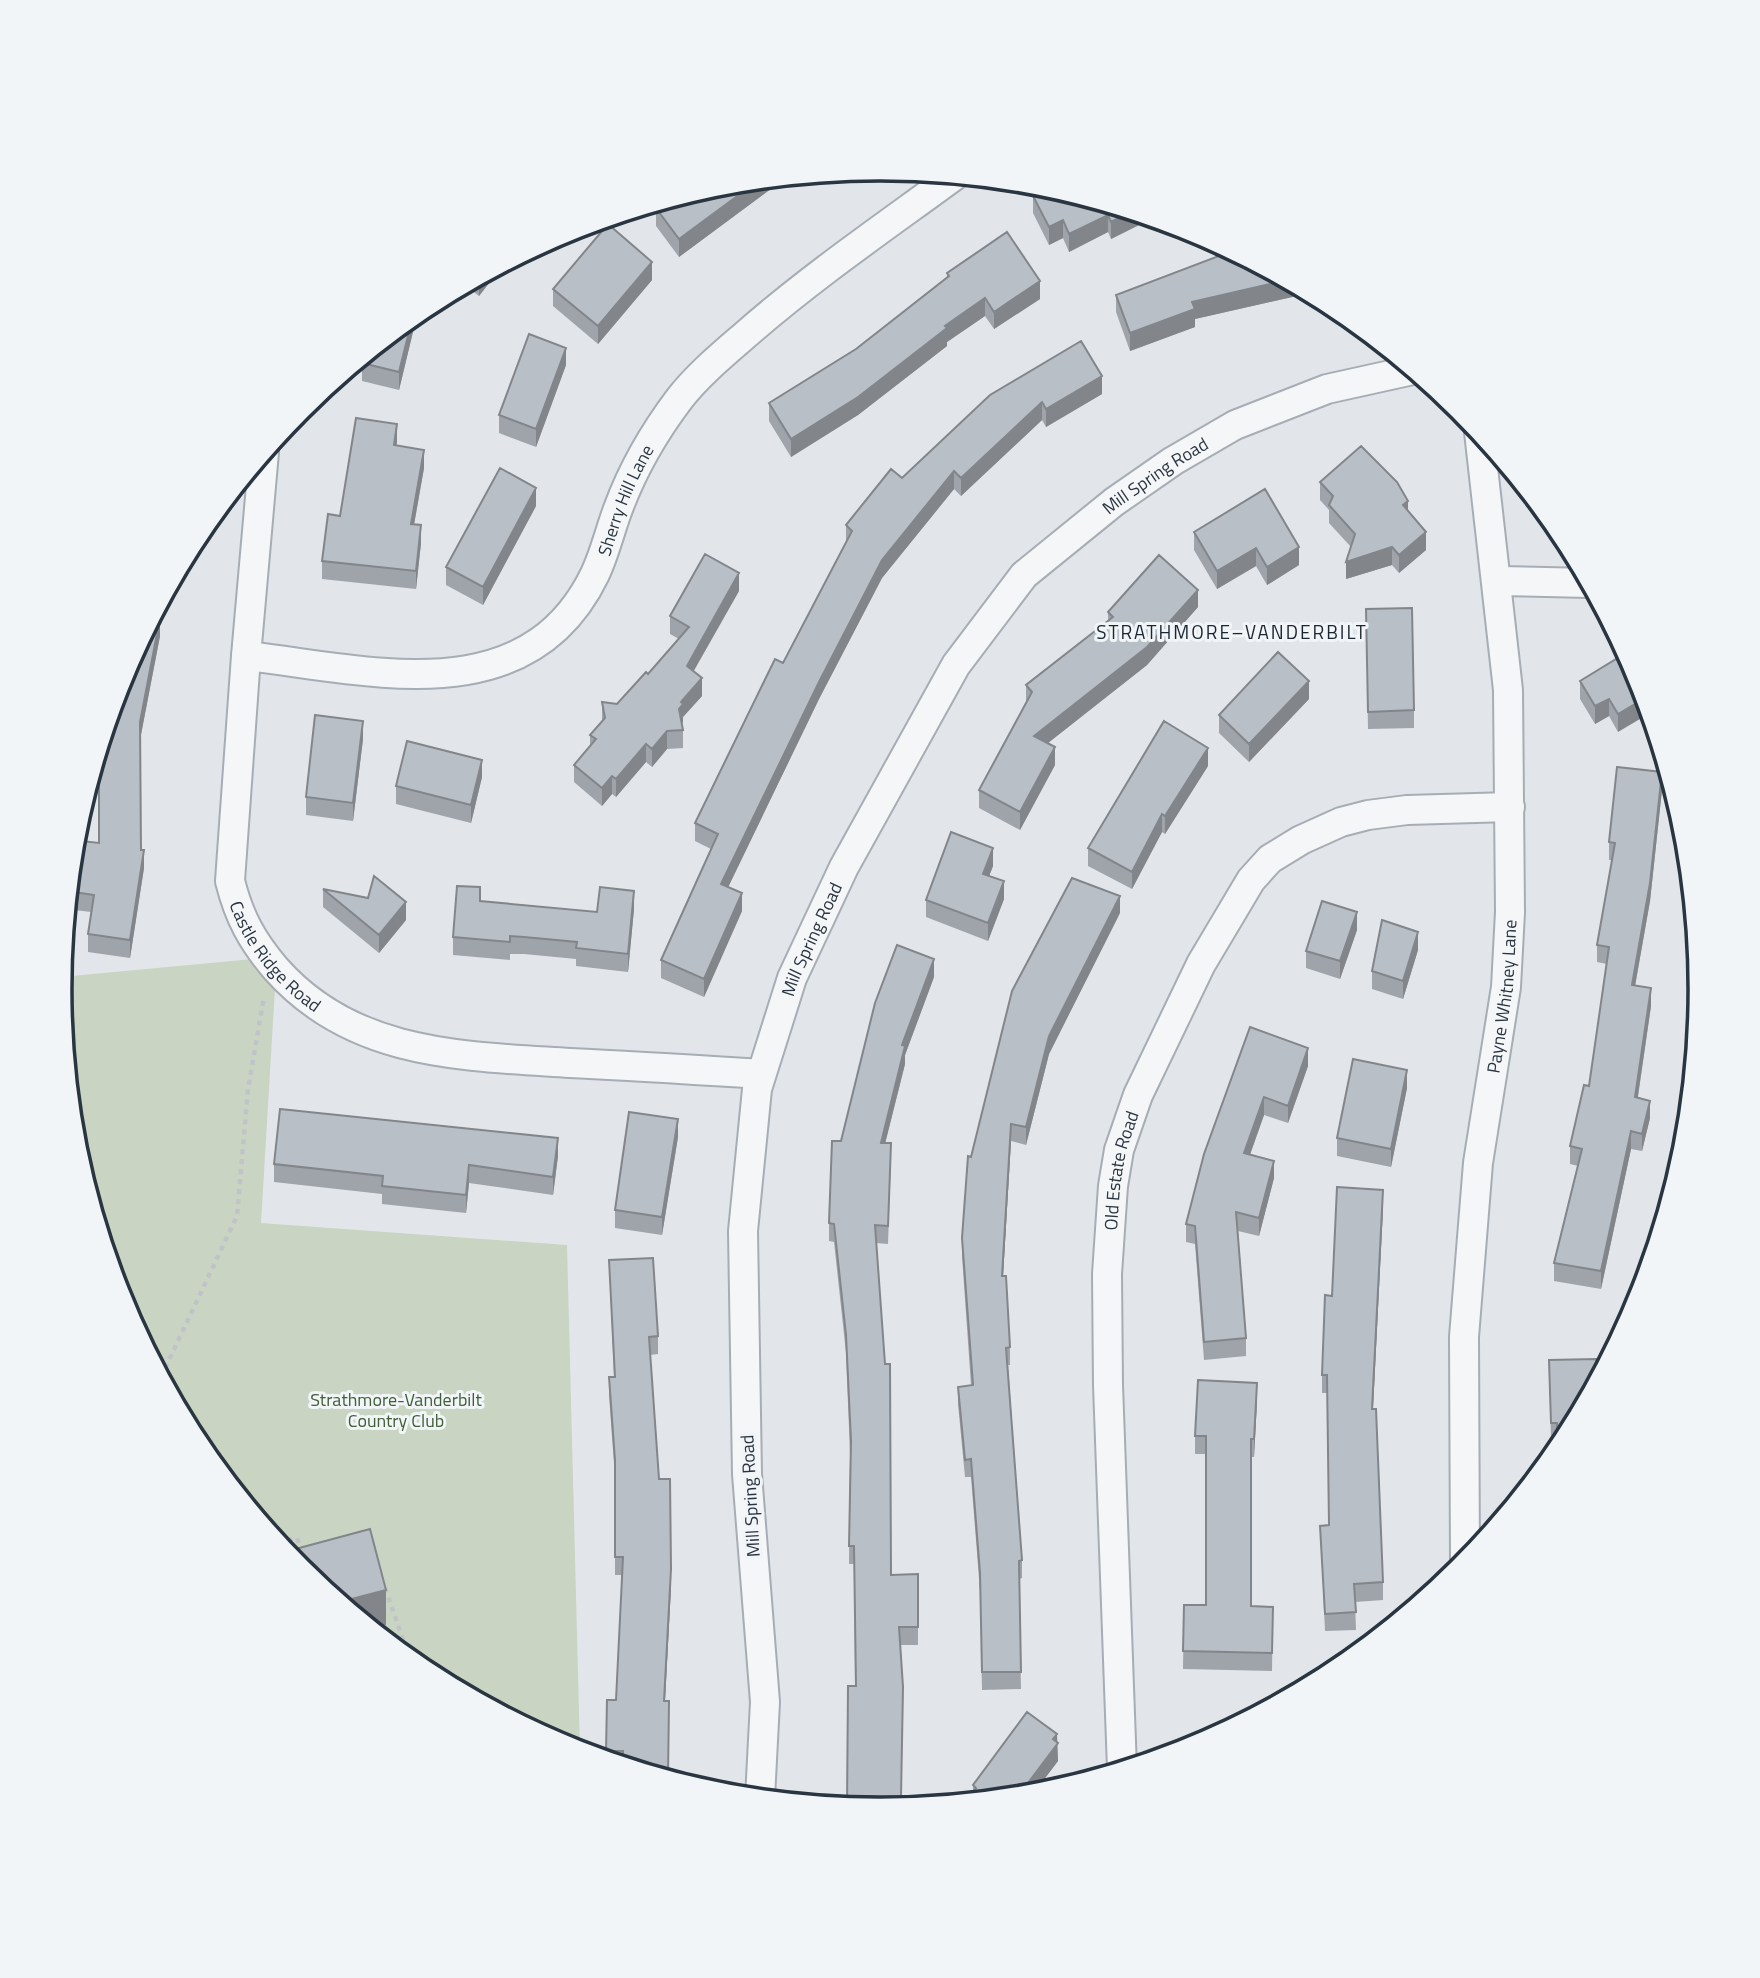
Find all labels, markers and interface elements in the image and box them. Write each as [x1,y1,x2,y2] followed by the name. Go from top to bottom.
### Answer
[1096,430,1213,520] street label: Mill Spring Road
[590,439,660,559] street label: Sherry Hill Lane
[1096,617,1368,646] district label: STRATHMORE–VANDERBILT
[774,878,849,1000] street label: Mill Spring Road
[223,897,327,1018] street label: Castle Ridge Road
[1479,919,1523,1075] street label: Payne Whitney Lane
[1097,1107,1145,1231] street label: Old Estate Road
[310,1386,482,1434] park label: Strathmore-Vanderbilt Country Club
[733,1434,767,1558] street label: Mill Spring Road

